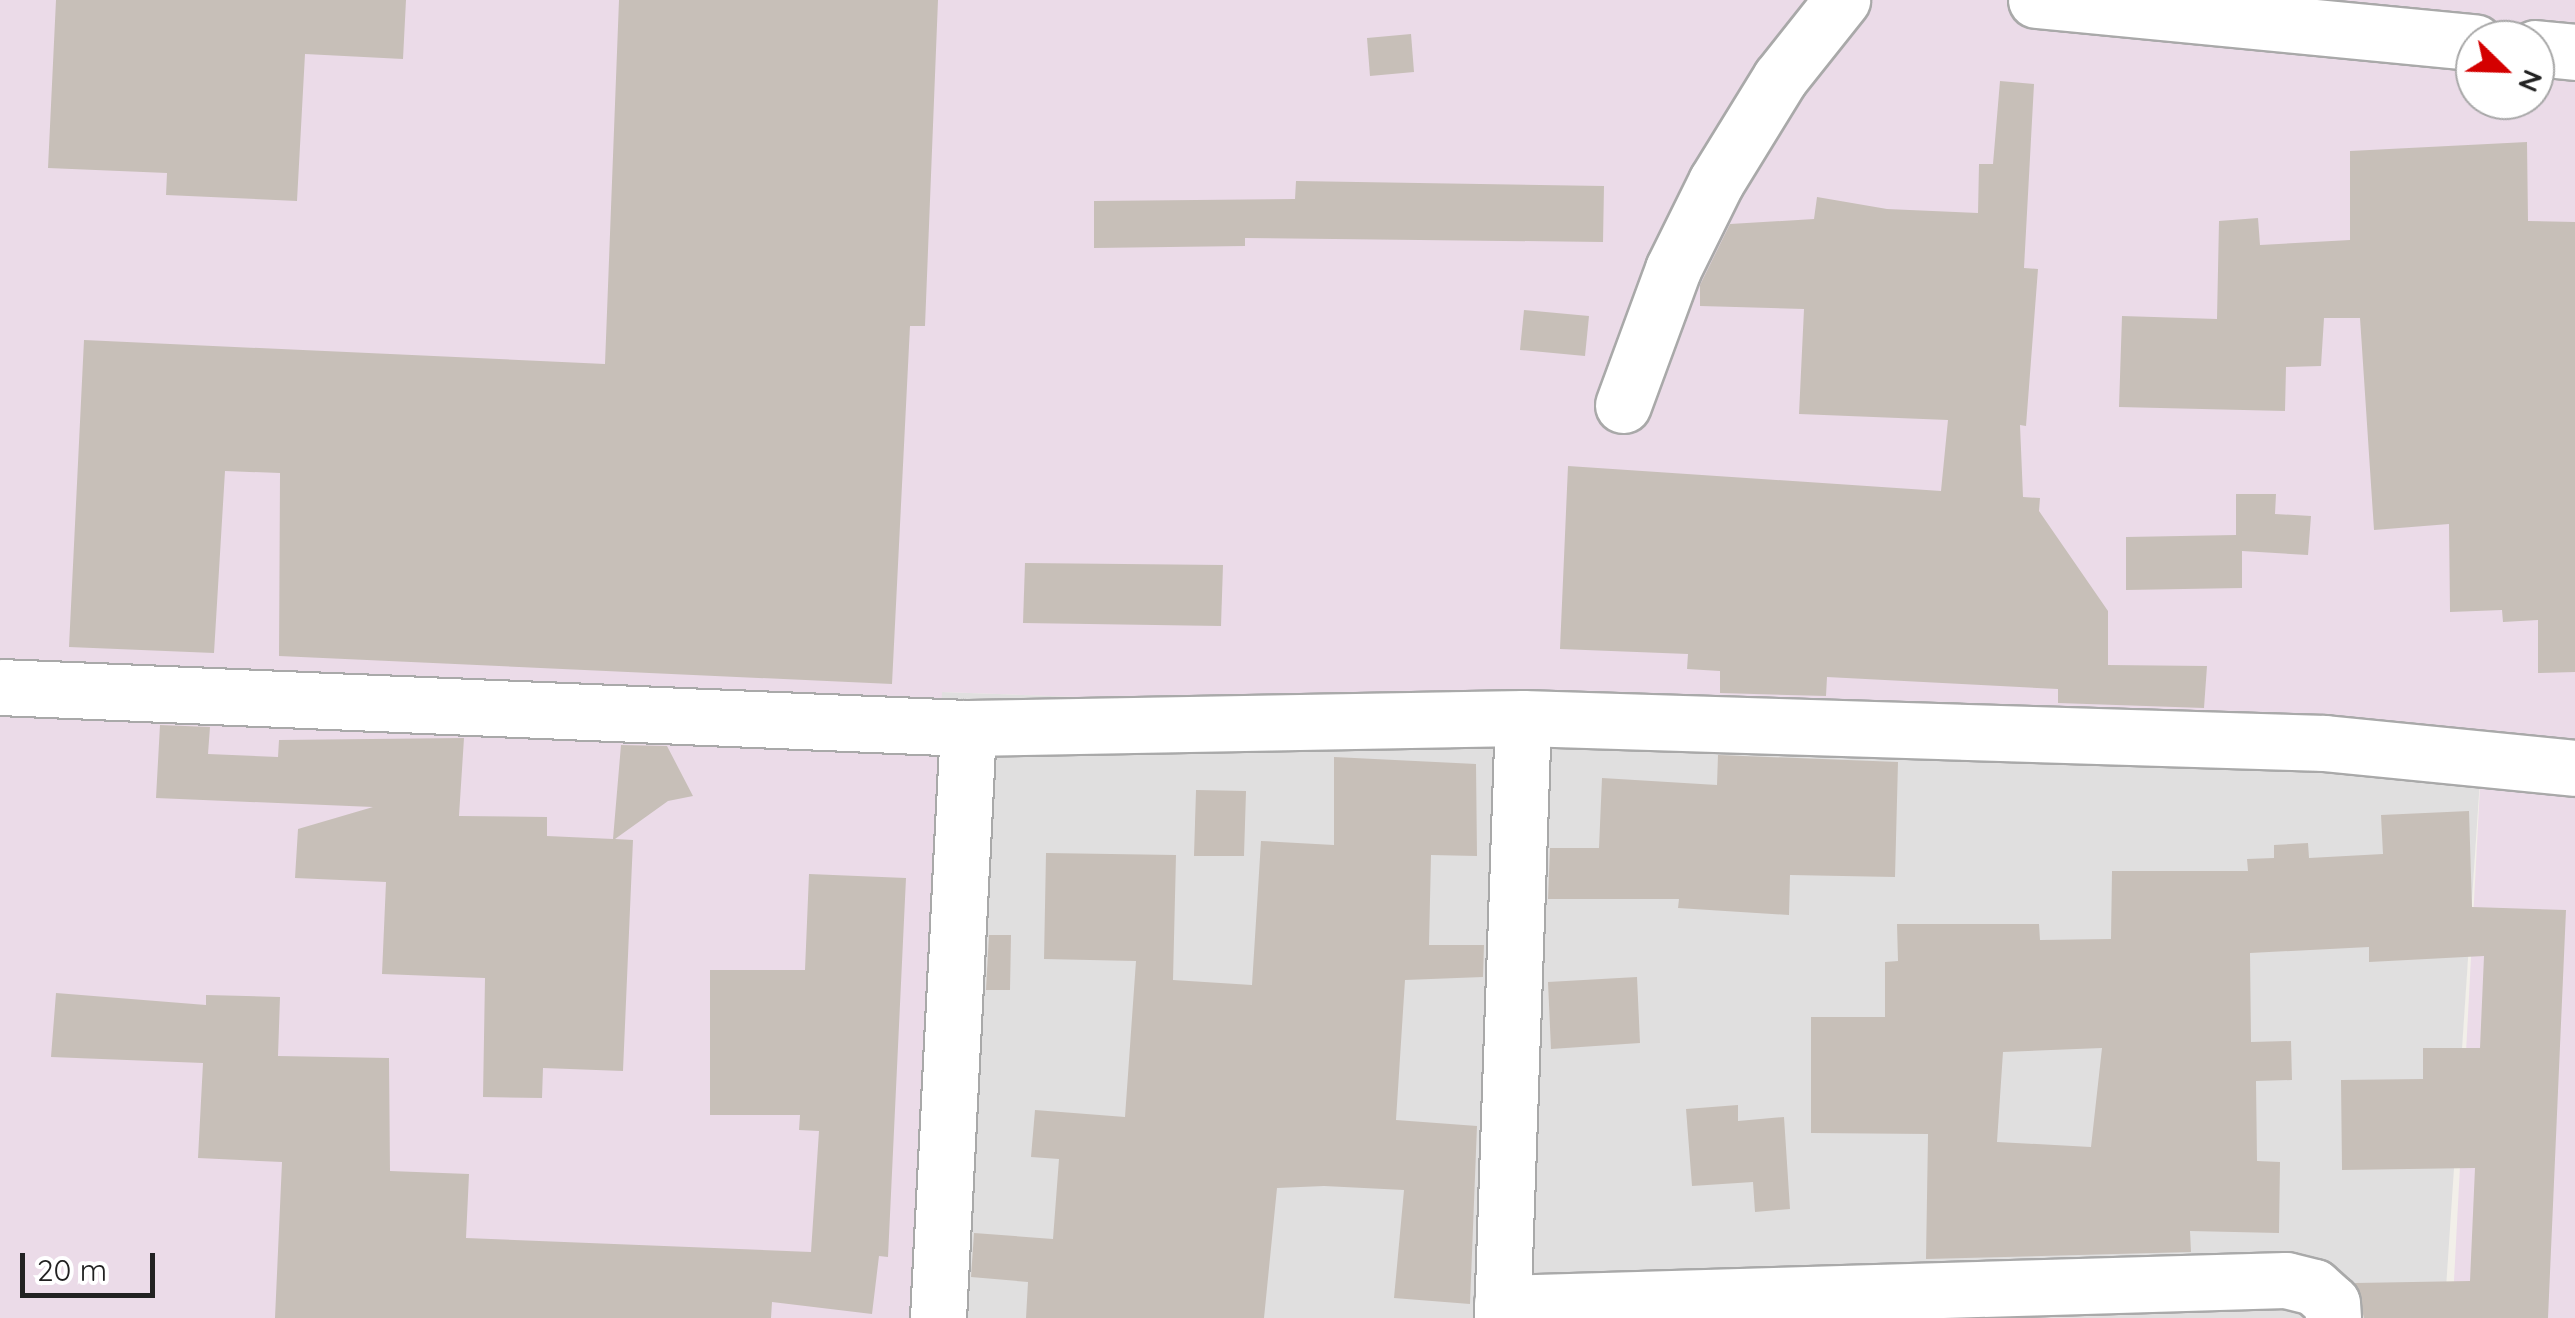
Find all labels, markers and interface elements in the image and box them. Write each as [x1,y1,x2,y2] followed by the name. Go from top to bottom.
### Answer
[2455,20,2555,120] north arrow
[2511,65,2551,97] text: N
[25,1233,160,1295] scale bar
[37,1251,107,1289] text: 20 m

